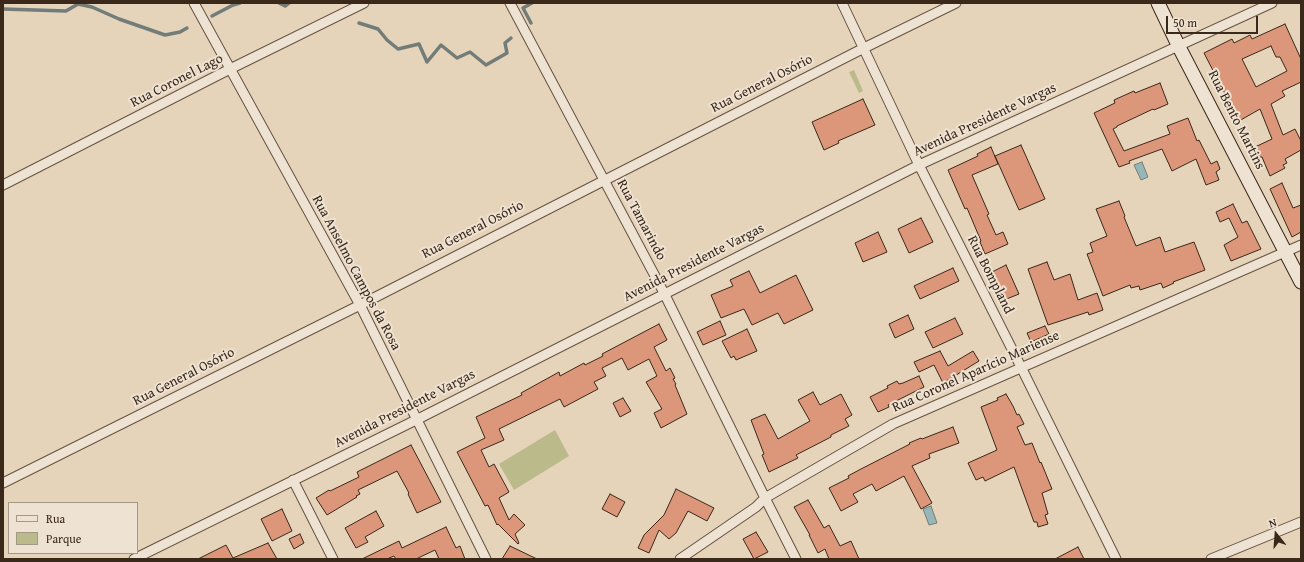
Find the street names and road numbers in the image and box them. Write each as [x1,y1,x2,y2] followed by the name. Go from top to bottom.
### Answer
[128,50,226,112] street label: Rua Coronel Lago
[708,51,816,117] street label: Rua General Osório
[1204,68,1268,172] street label: Rua Bento Martins
[911,80,1059,160] street label: Avenida Presidente Vargas
[613,177,669,263] street label: Rua Tamarindo
[308,193,404,353] street label: Rua Anselmo Campos da Rosa
[419,197,527,263] street label: Rua General Osório
[621,220,767,306] street label: Avenida Presidente Vargas
[963,233,1017,317] street label: Rua Bompland
[890,327,1062,417] street label: Rua Coronel Aparício Mariense
[130,344,238,410] street label: Rua General Osório
[332,366,478,452] street label: Avenida Presidente Vargas

